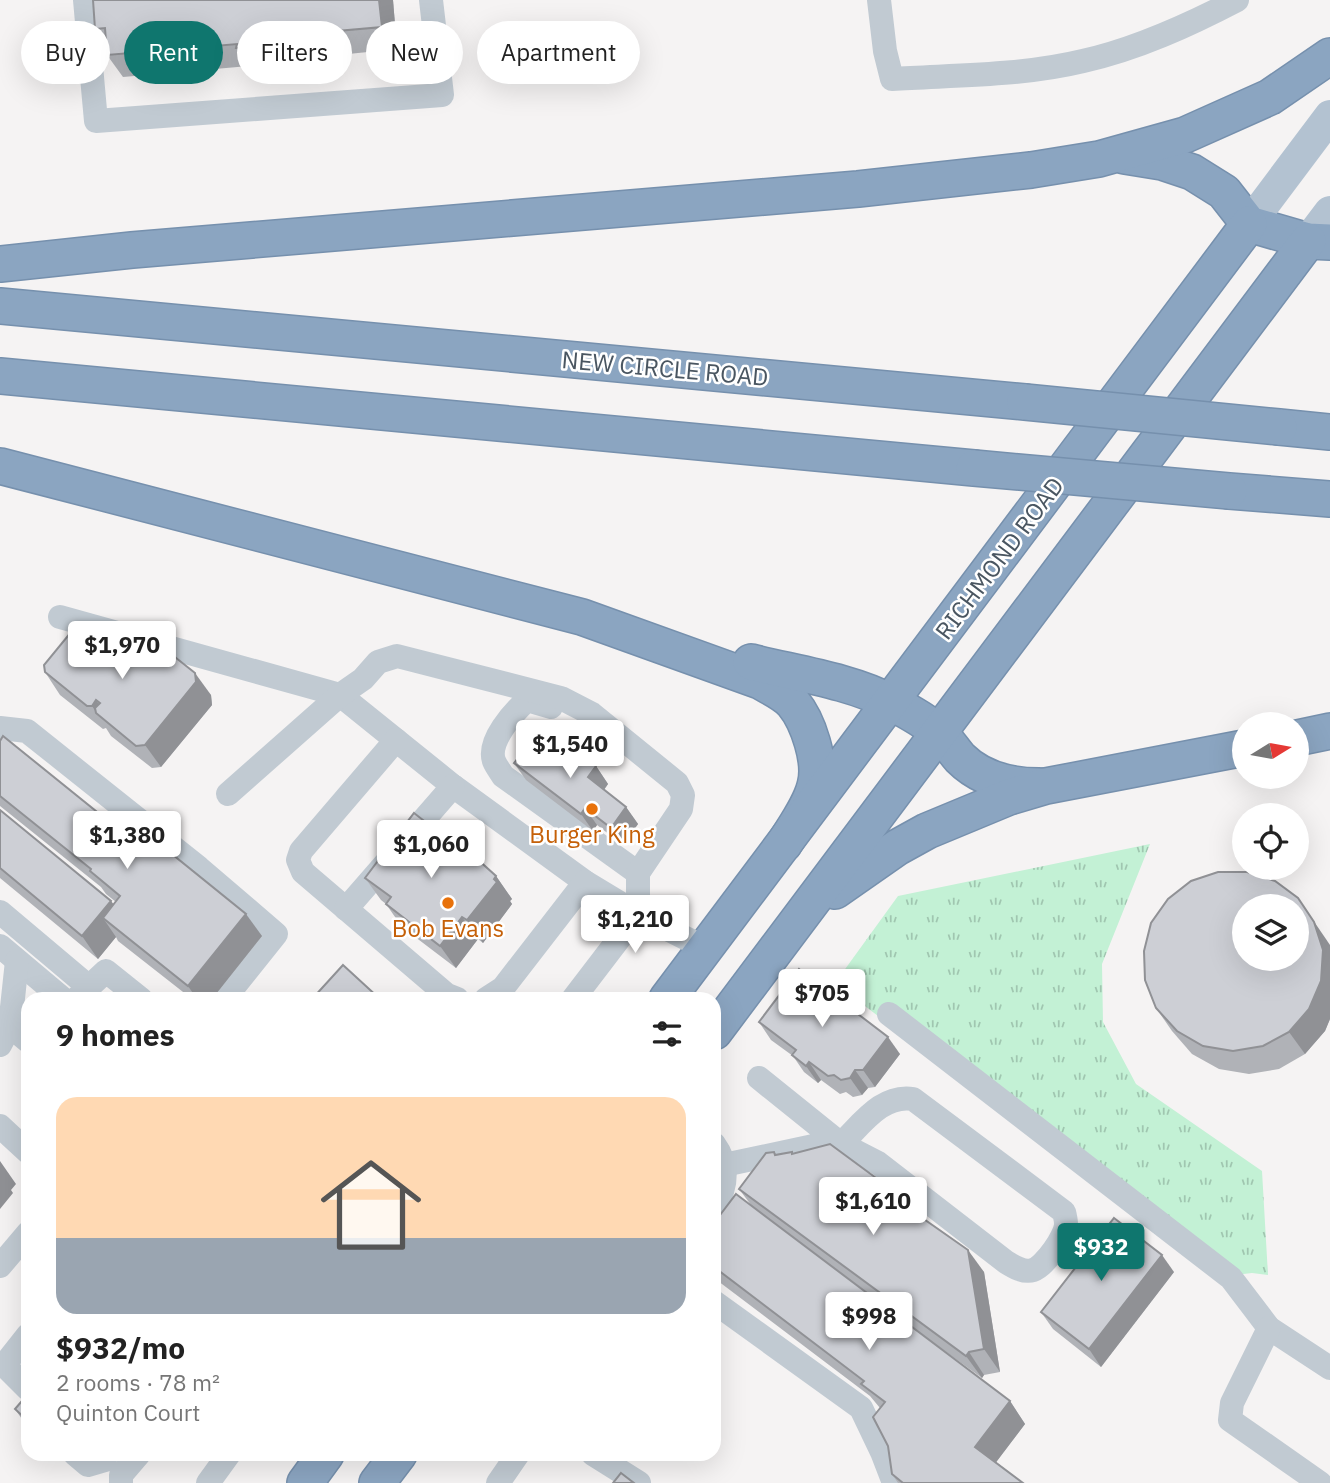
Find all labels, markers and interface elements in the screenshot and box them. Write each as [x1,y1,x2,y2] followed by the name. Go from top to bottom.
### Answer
[21,21,110,84] chip: Buy
[124,21,223,84] chip: Rent
[237,21,352,84] chip: Filters
[366,21,463,84] chip: New
[477,21,640,84] chip: Apartment
[560,343,770,393] street label: NEW CIRCLE ROAD
[927,470,1071,646] street label: RICHMOND ROAD
[65,622,179,681] pin: $1,970
[84,629,160,659] text: $1,970
[1232,712,1309,789] north arrow
[1232,712,1309,971] map controls
[513,720,627,780] pin: $1,540
[532,728,608,758] text: $1,540
[584,801,600,817] marker: Burger King
[1232,803,1309,880] button: locate
[70,812,184,871] pin: $1,380
[529,818,655,850] place label: Burger King
[89,819,165,849] text: $1,380
[374,820,488,880] pin: $1,060
[393,828,469,858] text: $1,060
[1232,894,1309,971] button: layers
[440,895,456,911] marker: Bob Evans
[578,895,692,955] pin: $1,210
[597,903,673,933] text: $1,210
[392,912,504,944] place label: Bob Evans
[781,970,863,1029] pin: $705
[794,977,850,1007] text: $705
[56,1015,175,1054] text: 9 homes
[648,1015,686,1053] icon: filters
[308,1142,434,1268] icon: home
[816,1178,930,1237] pin: $1,610
[835,1185,911,1215] text: $1,610
[1060,1224,1142,1283] pin: $932
[1073,1231,1129,1261] text: $932
[828,1292,910,1352] pin: $998
[841,1300,897,1330] text: $998
[56,1328,185,1367] text: $932/mo
[56,1367,220,1397] text: 2 rooms · 78 m²
[56,1397,200,1427] text: Quinton Court

